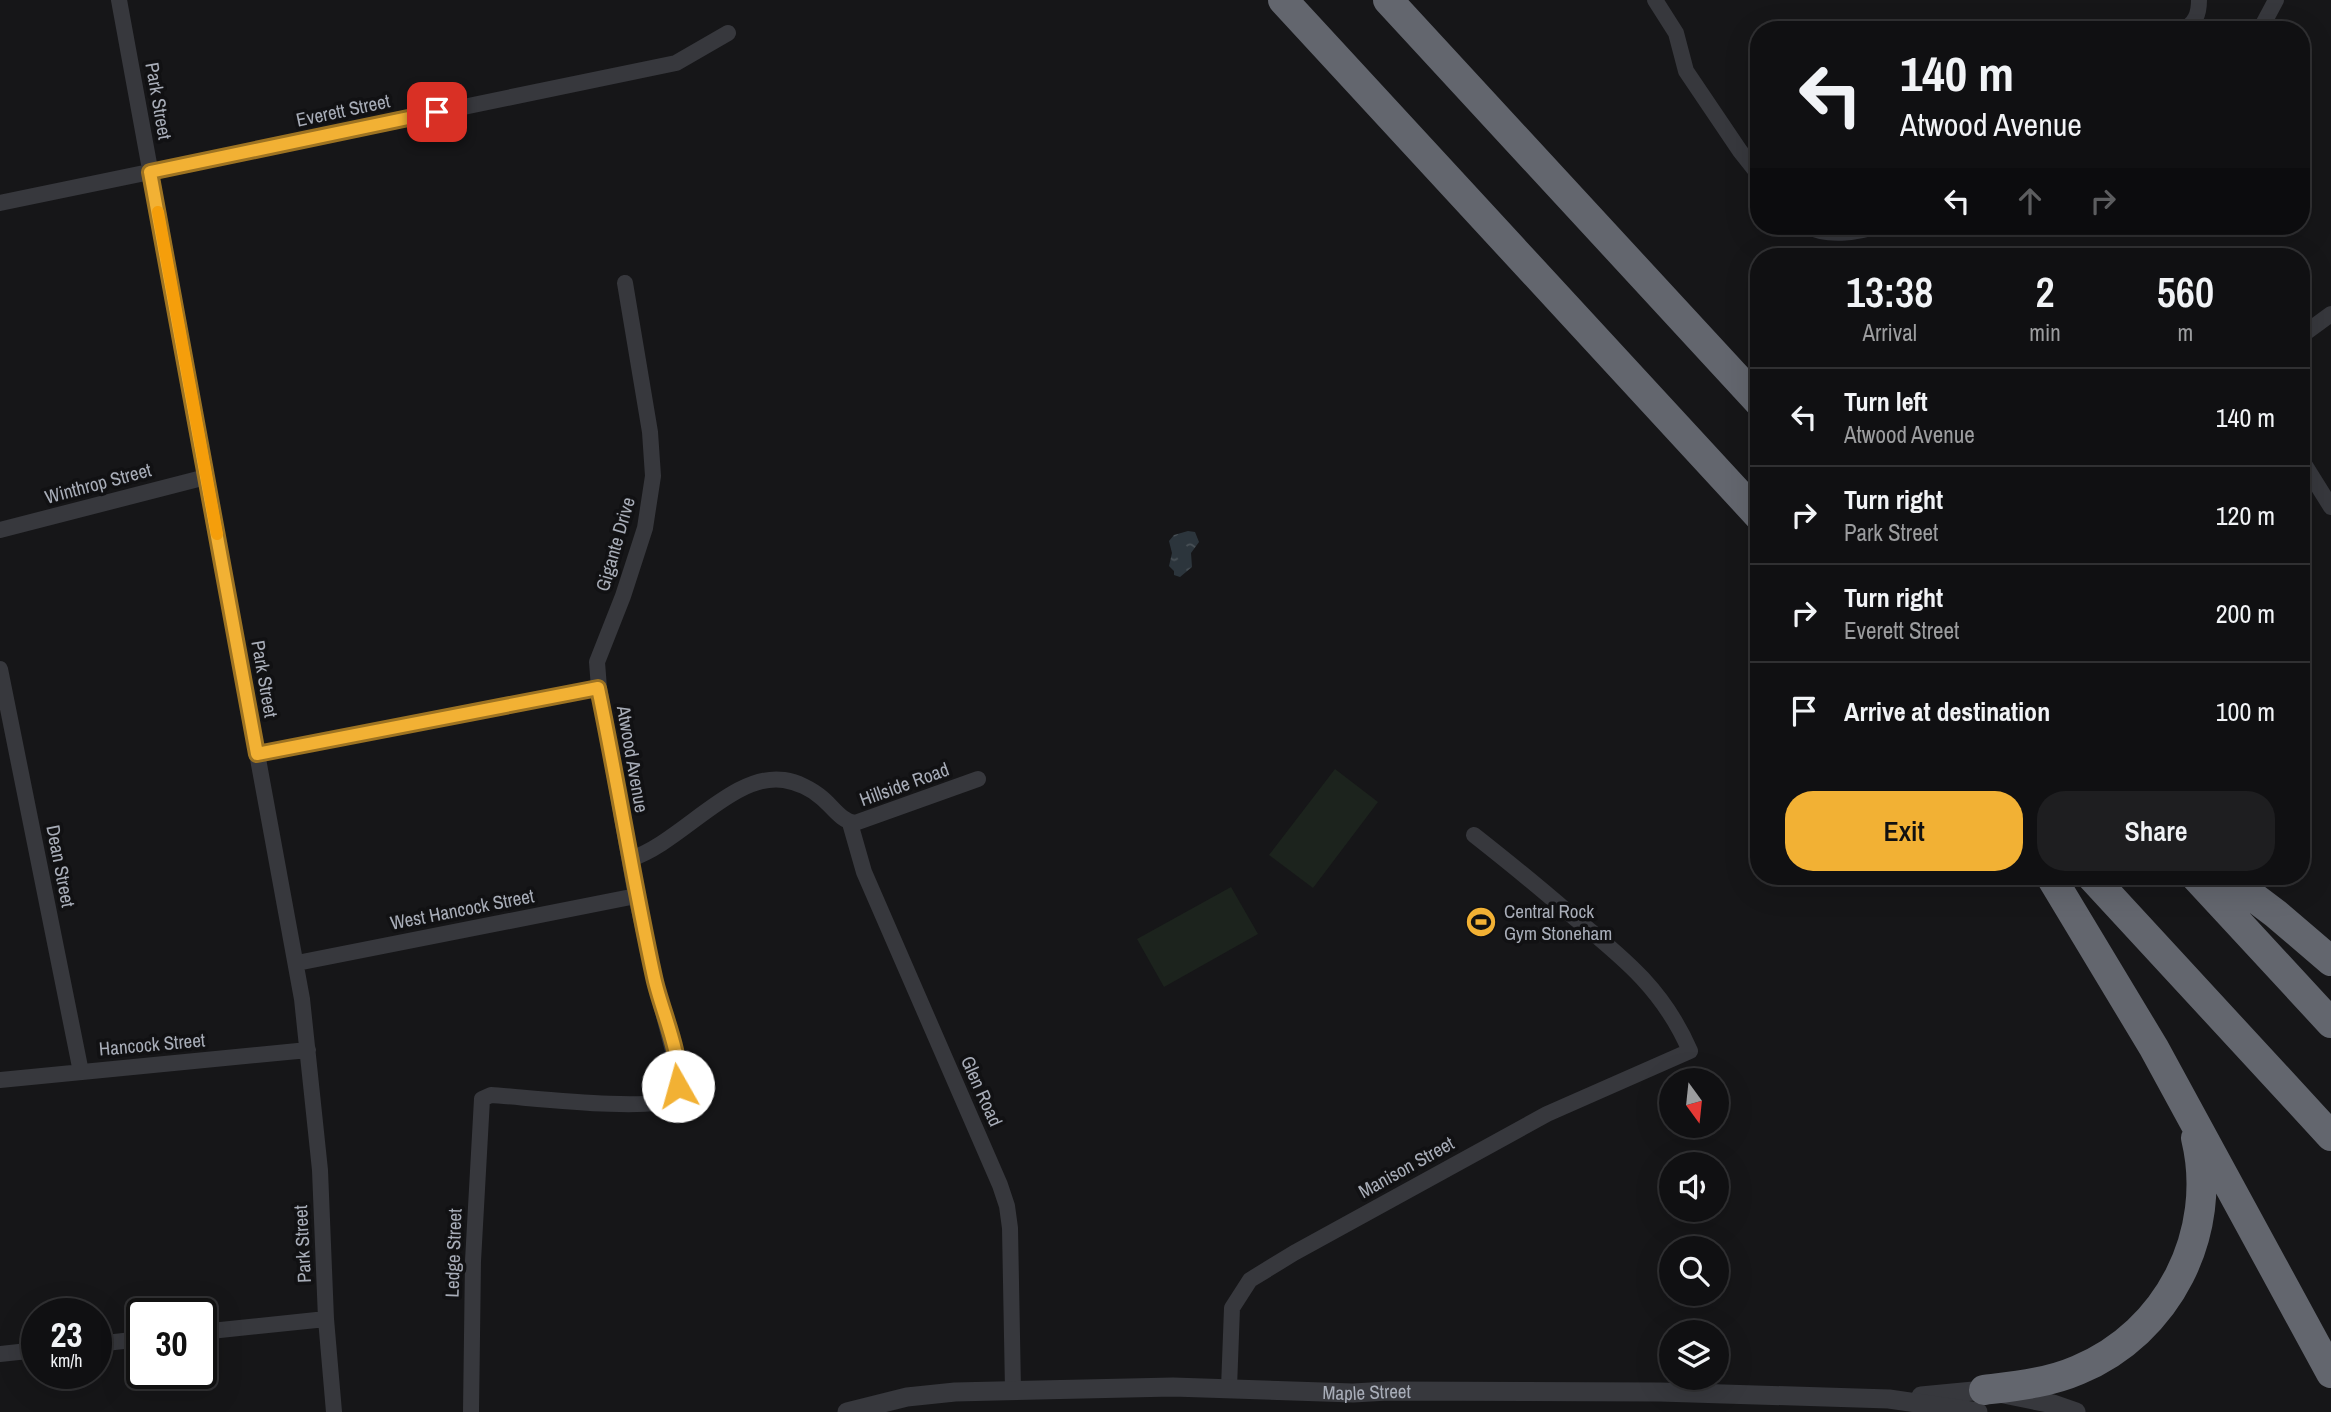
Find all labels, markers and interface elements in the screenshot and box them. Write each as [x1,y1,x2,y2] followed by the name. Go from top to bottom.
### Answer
[1900,40,2014,106] text: 140 m
[1785,49,1876,140] icon: left
[139,60,179,142] street label: Park Street
[407,82,467,142] pin
[294,87,393,133] street label: Everett Street
[418,93,456,131] icon: arrive
[1900,103,2082,146] text: Atwood Avenue
[1938,182,1976,220] icon: left
[2011,182,2049,220] icon: ahead
[2084,182,2122,220] icon: right
[1846,264,1933,320] text: 13:38
[2035,264,2055,320] text: 2
[2157,264,2214,320] text: 560
[1862,317,1917,348] text: Arrival
[2029,317,2061,348] text: min
[2178,317,2193,348] text: m
[1844,384,1928,419] text: Turn left
[1785,398,1823,436] icon: left
[2216,400,2275,435] text: 140 m
[1844,419,1975,450] text: Atwood Avenue
[42,456,155,510] street label: Winthrop Street
[1844,482,1943,517] text: Turn right
[589,494,641,594] street label: Gigante Drive
[1785,496,1823,534] icon: right
[2216,498,2275,533] text: 120 m
[1844,517,1938,548] text: Park Street
[1844,580,1943,615] text: Turn right
[1785,594,1823,632] icon: right
[2216,596,2275,631] text: 200 m
[1844,615,1959,646] text: Everett Street
[245,638,285,720] street label: Park Street
[1785,692,1823,730] icon: arrive
[1844,694,2050,729] text: Arrive at destination
[2216,694,2275,729] text: 100 m
[611,703,655,814] street label: Atwood Avenue
[856,756,952,812] street label: Hillside Road
[1785,791,2023,871] button: Exit
[2037,791,2275,871] button: Share
[40,823,82,910] street label: Dean Street
[388,882,537,936] street label: West Hancock Street
[1504,898,1612,946] place label: Central Rock Gym Stoneham
[1464,905,1498,939] sports icon: Central Rock Gym Stoneham
[98,1026,207,1062] street label: Hancock Street
[641,1049,715,1123] position arrow
[955,1052,1009,1130] street label: Glen Road
[1659,1068,1729,1138] north arrow
[1659,1068,1729,1390] map controls
[1353,1130,1459,1204] street label: Manison Street
[1659,1152,1729,1222] button: sound
[287,1204,317,1284] street label: Park Street
[438,1207,468,1298] street label: Ledge Street
[1659,1236,1729,1306] button: search
[126,1298,217,1389] speed limit sign: 30
[51,1311,82,1358] text: 23
[1659,1320,1729,1390] button: layers
[51,1348,83,1373] text: km/h
[1322,1378,1412,1406] street label: Maple Street

